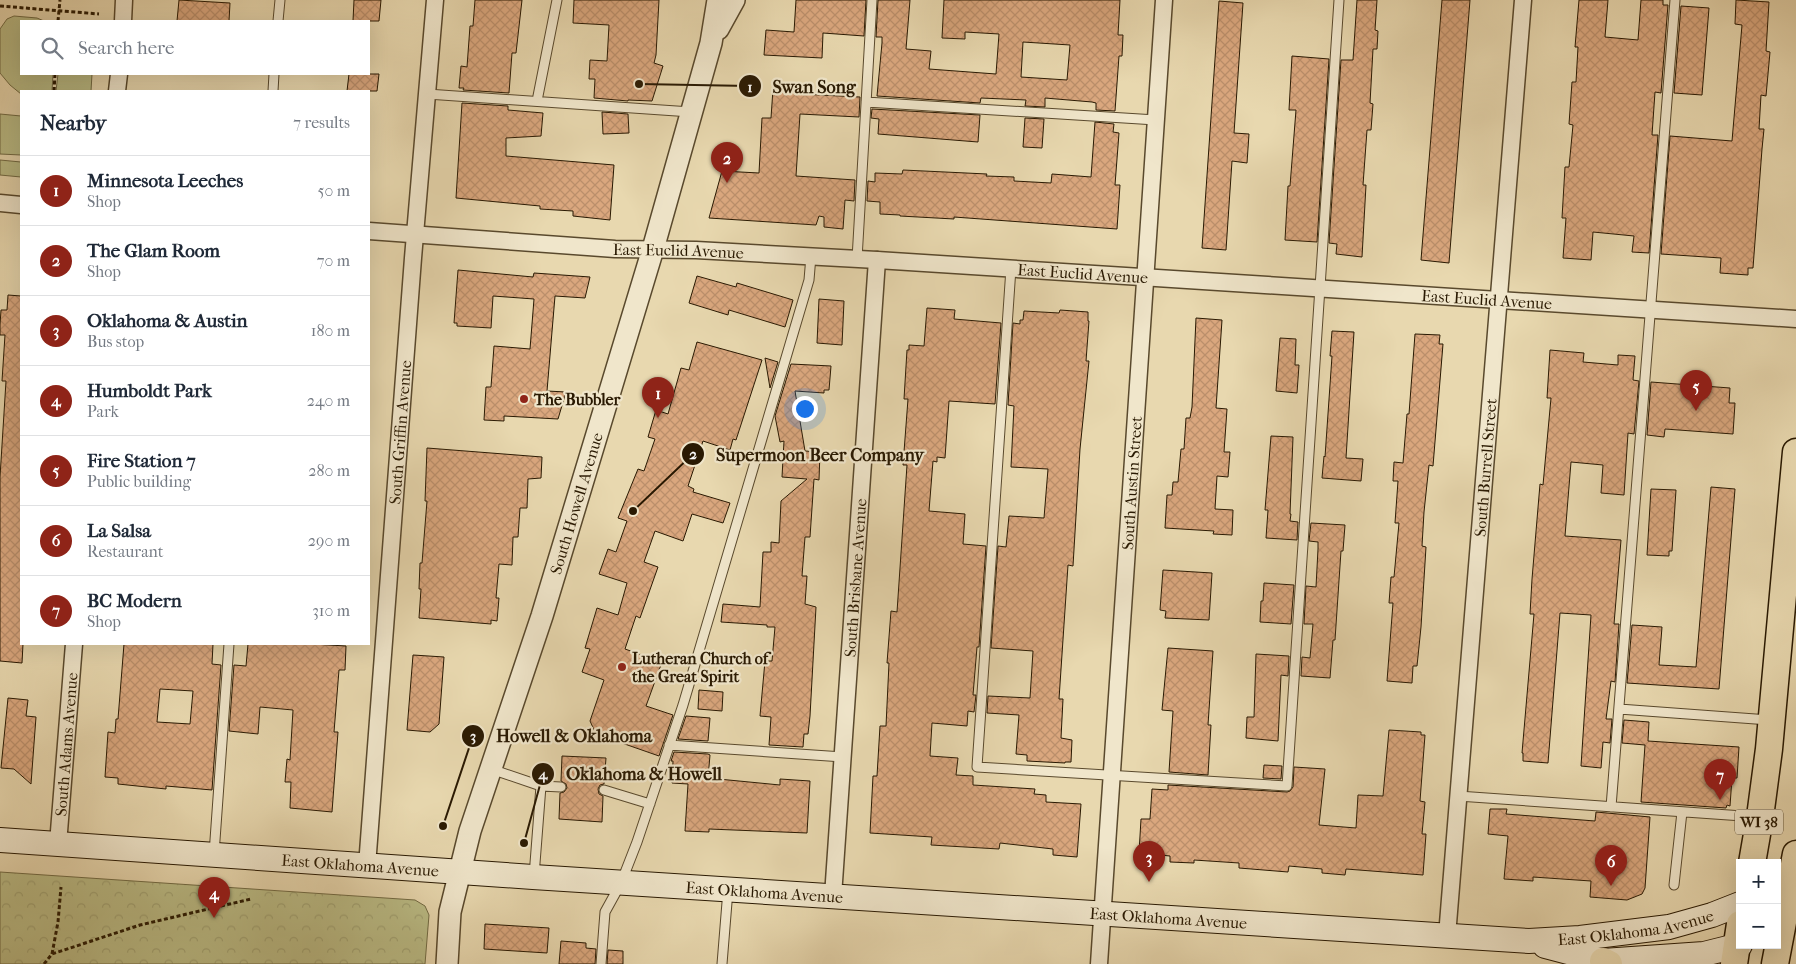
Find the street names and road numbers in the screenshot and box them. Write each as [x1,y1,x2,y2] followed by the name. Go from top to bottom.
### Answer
[613,239,744,262] street label: East Euclid Avenue
[1017,260,1149,287] street label: East Euclid Avenue
[1421,285,1553,313] street label: East Euclid Avenue
[385,359,415,505] street label: South Griffin Avenue
[1470,397,1500,537] street label: South Burrell Street
[1117,415,1145,551] street label: South Austin Street
[546,430,606,576] street label: South Howell Avenue
[840,498,870,658] street label: South Brisbane Avenue
[51,672,81,817] street label: South Adams Avenue
[1735,810,1783,834] road number: WI 38
[281,850,440,880] street label: East Oklahoma Avenue
[685,877,844,906] street label: East Oklahoma Avenue
[1089,903,1248,932] street label: East Oklahoma Avenue
[1557,906,1716,949] street label: East Oklahoma Avenue

